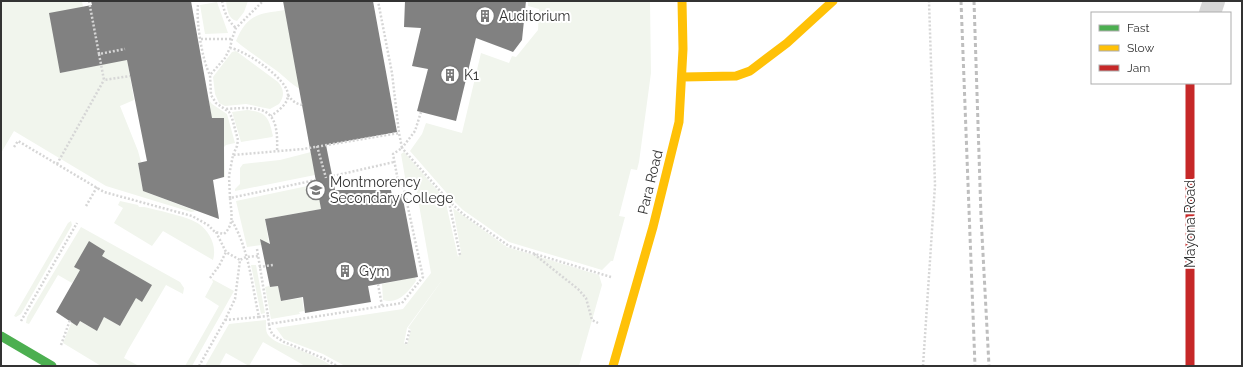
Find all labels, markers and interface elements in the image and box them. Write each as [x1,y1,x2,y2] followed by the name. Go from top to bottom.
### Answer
[474,5,496,27] building icon: Auditorium
[499,8,570,24] place label: Auditorium
[1091,12,1231,84] legend
[1127,21,1150,35] text: Fast
[1127,41,1154,55] text: Slow
[1127,61,1150,75] text: Jam
[439,64,461,86] building icon: K1
[464,67,479,83] place label: K1
[634,148,666,216] street label: Para Road
[330,174,454,206] place label: Montmorency Secondary College
[305,179,327,201] school or university icon: Montmorency Secondary College
[1182,180,1198,268] street label: Mayona Road
[334,260,356,282] building icon: Gym
[359,263,389,279] place label: Gym

